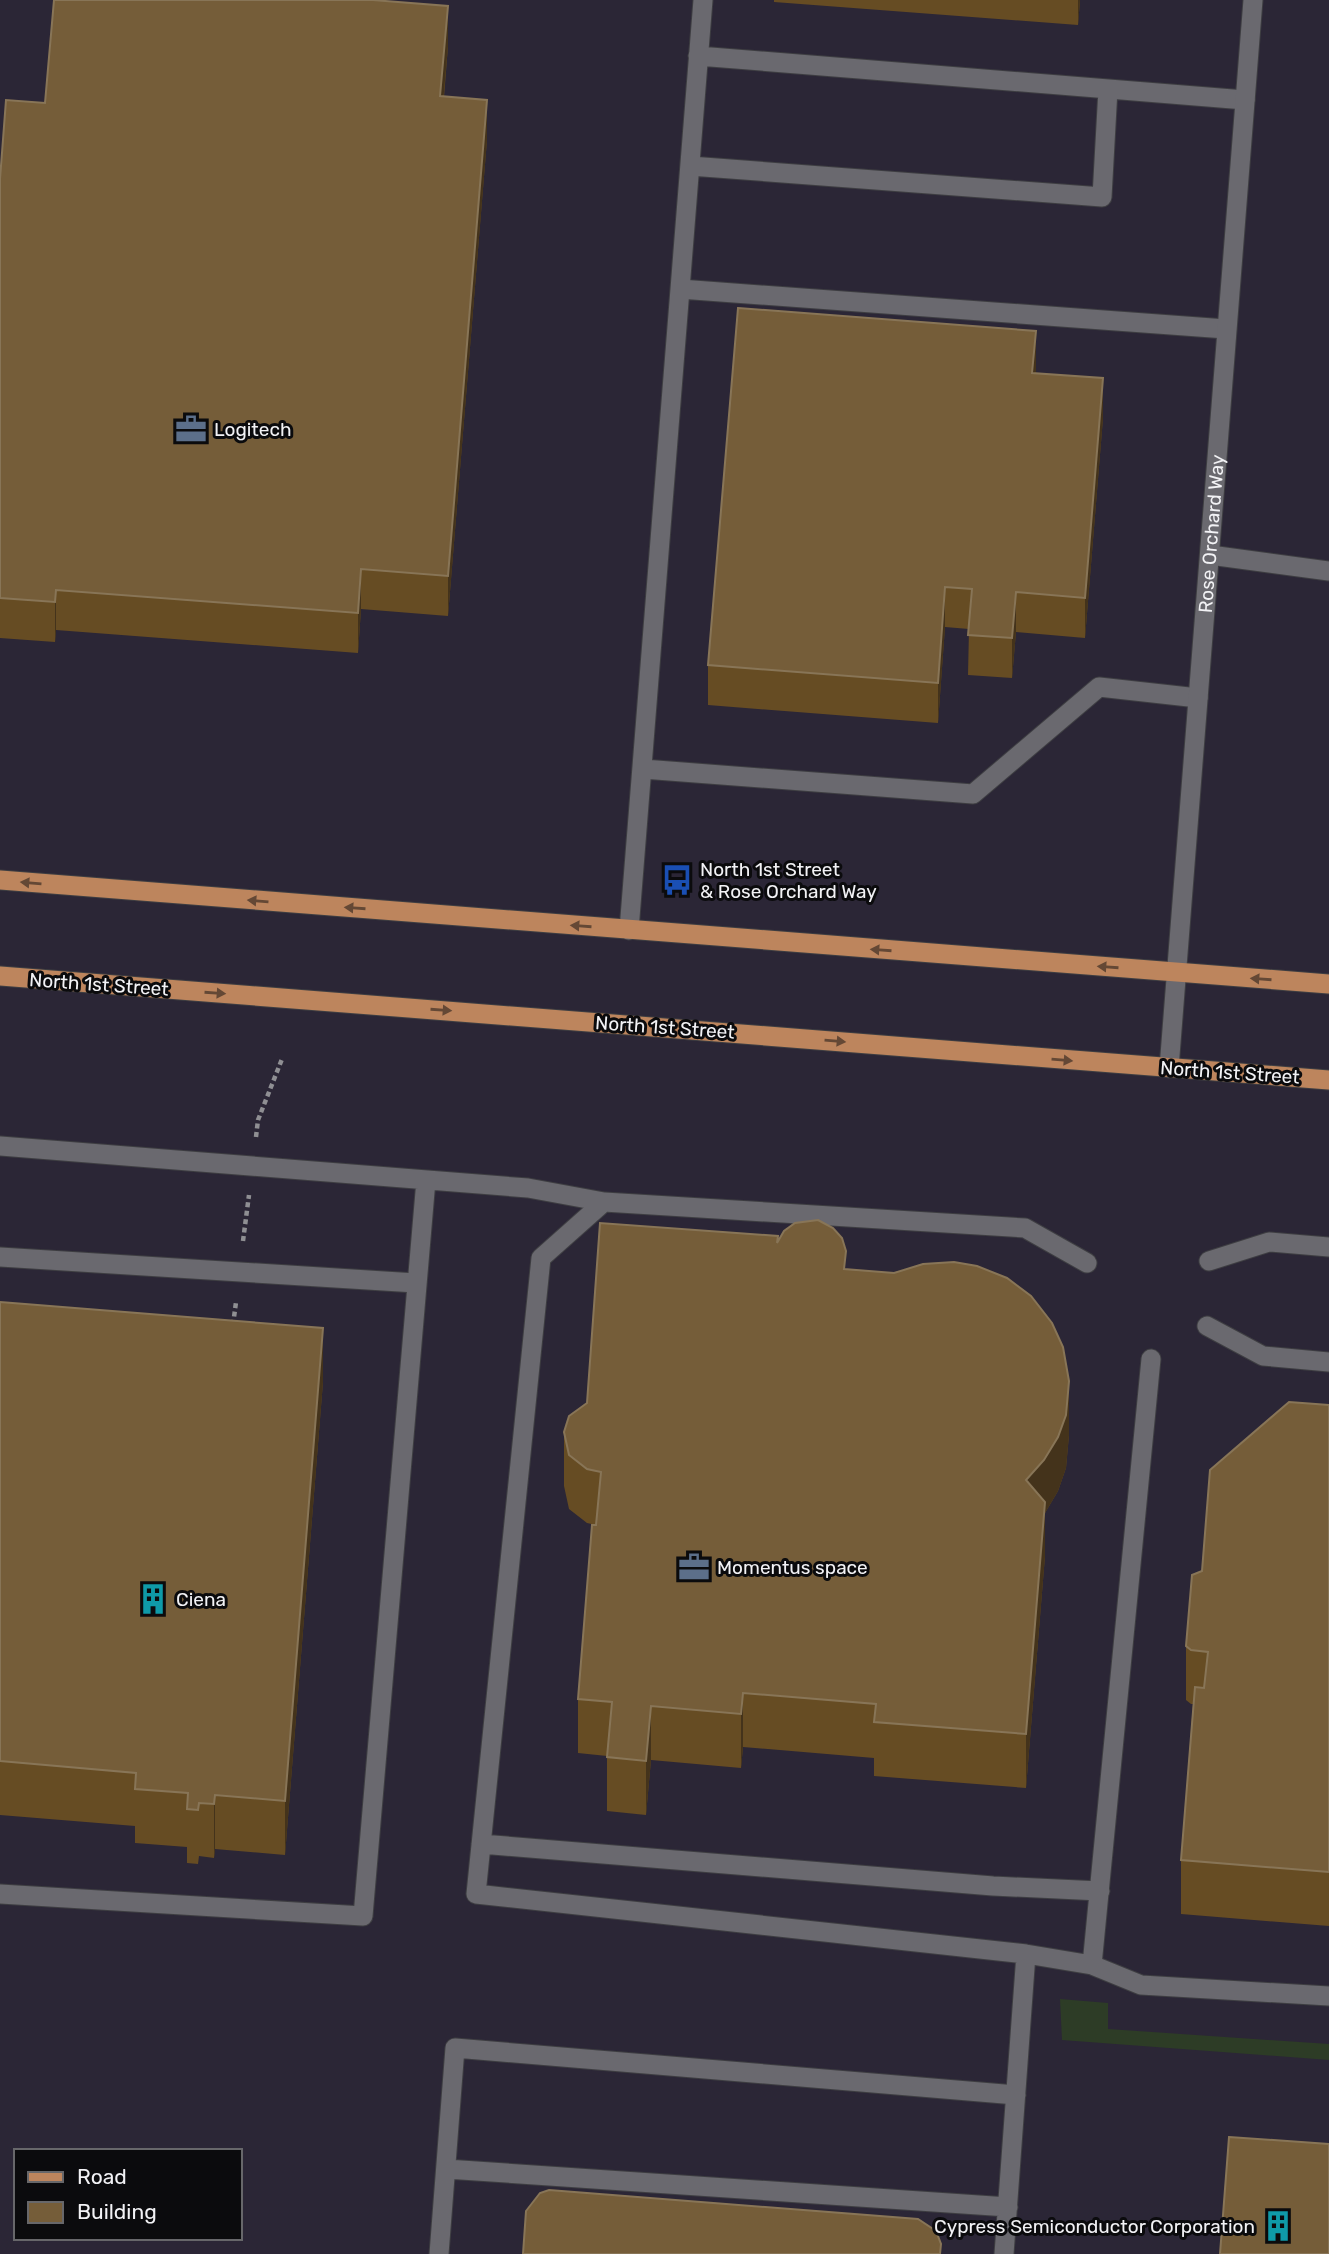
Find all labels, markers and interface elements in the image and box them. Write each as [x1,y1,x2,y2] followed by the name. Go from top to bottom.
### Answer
[174,412,208,446] office icon: Logitech
[214,418,291,441] place label: Logitech
[1194,454,1229,614] street label: Rose Orchard Way
[700,858,877,903] place label: North 1st Street & Rose Orchard Way
[660,863,694,897] bus stop icon: North 1st Street & Rose Orchard Way
[20,877,42,888] one-way arrow
[246,895,268,906] one-way arrow
[343,902,365,913] one-way arrow
[570,920,592,931] one-way arrow
[870,944,892,955] one-way arrow
[1097,961,1119,972] one-way arrow
[28,968,170,1001] street label: North 1st Street
[1250,973,1272,984] one-way arrow
[204,988,226,999] one-way arrow
[431,1005,453,1016] one-way arrow
[594,1011,736,1044] street label: North 1st Street
[824,1036,846,1047] one-way arrow
[1051,1055,1073,1066] one-way arrow
[1159,1056,1301,1089] street label: North 1st Street
[677,1550,711,1584] office icon: Momentus space
[717,1556,868,1579] place label: Momentus space
[136,1582,170,1616] building icon: Ciena
[176,1588,226,1611] place label: Ciena
[14,2149,242,2240] legend
[77,2164,127,2189] text: Road
[77,2199,157,2224] text: Building
[1261,2209,1295,2243] building icon: Cypress Semiconductor Corporation
[934,2215,1255,2238] place label: Cypress Semiconductor Corporation

